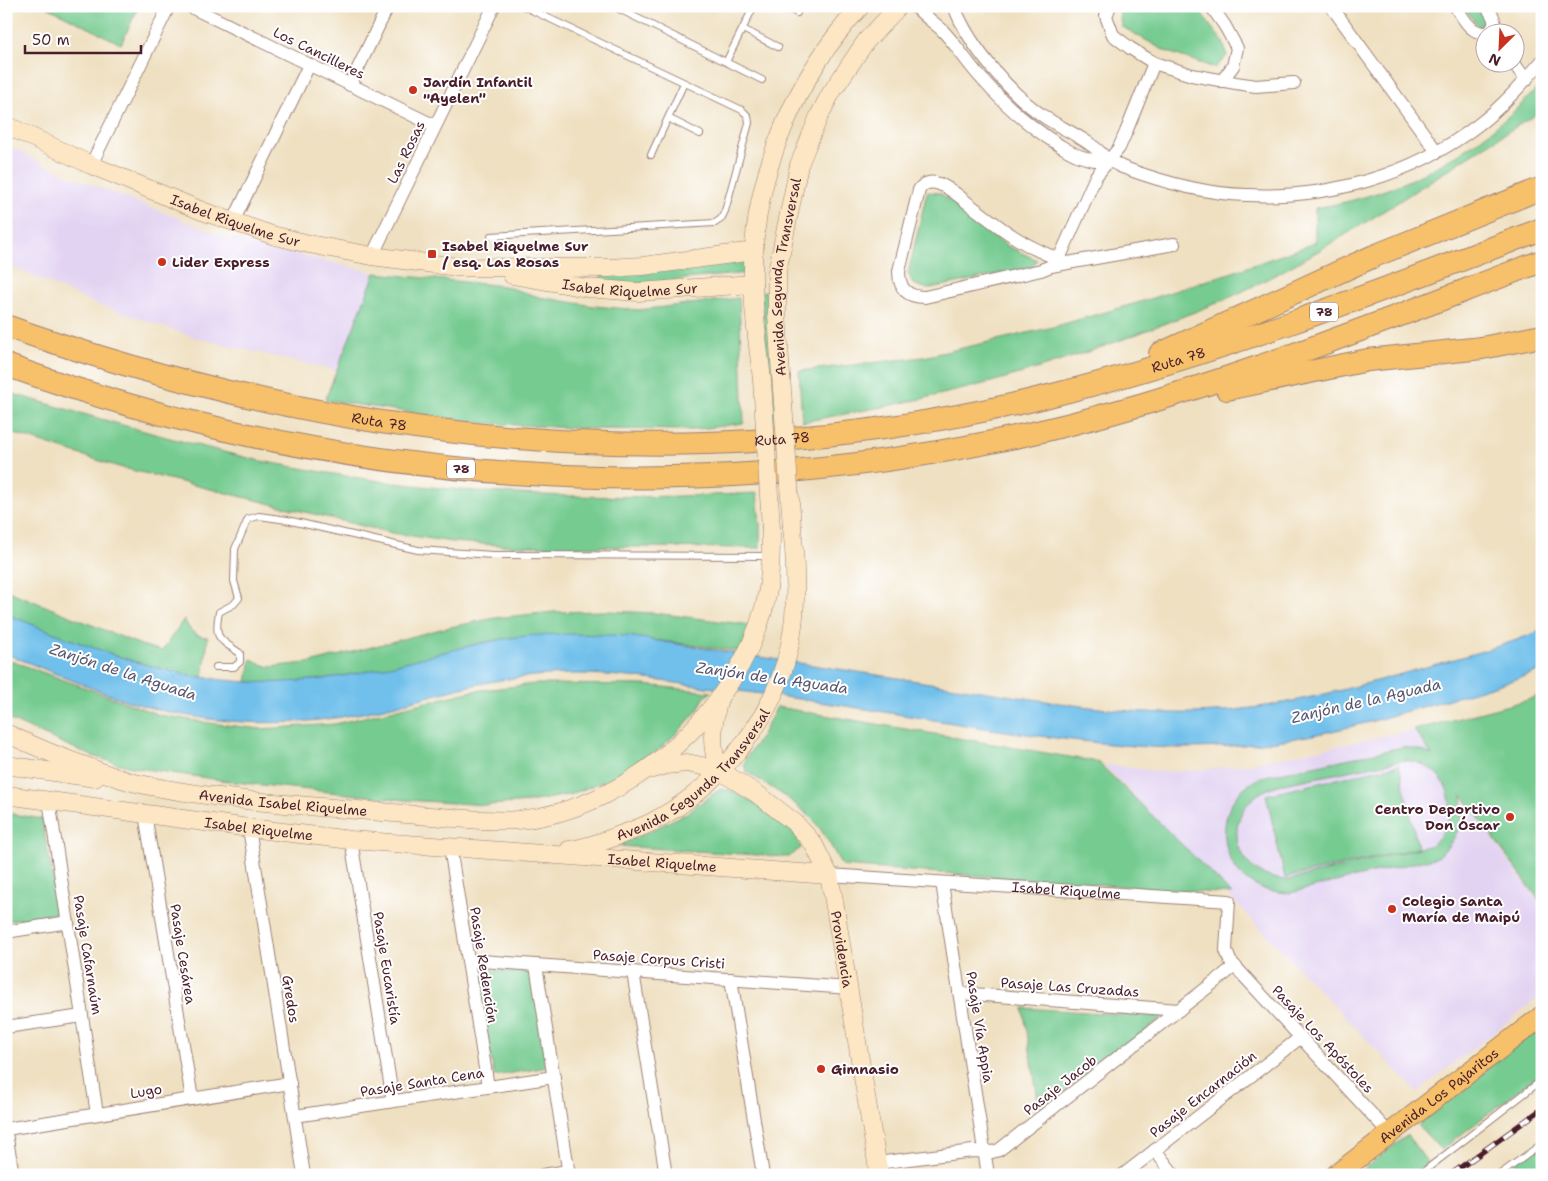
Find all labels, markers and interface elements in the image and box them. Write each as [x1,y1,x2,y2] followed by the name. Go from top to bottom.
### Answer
[25,22,141,54] scale bar
[1476,22,1526,72] north arrow
[270,23,368,83] street label: Los Cancilleres
[32,30,70,50] text: 50 m
[1486,49,1503,70] text: N
[423,73,533,107] place label: Jardín Infantil "Ayelen"
[407,84,419,96] marker: Jardín Infantil "Ayelen"
[383,118,429,186] street label: Las Rosas
[767,176,805,377] street label: Avenida Segunda Transversal
[168,190,303,251] street label: Isabel Riquelme Sur
[442,237,589,271] place label: Isabel Riquelme Sur / esq. Las Rosas
[426,248,438,260] marker: Isabel Riquelme Sur / esq. Las Rosas
[172,253,270,271] place label: Lider Express
[156,256,168,268] marker: Lider Express
[561,275,699,301] street label: Isabel Riquelme Sur
[1310,302,1338,322] road number: 78
[1149,343,1208,377] street label: Ruta 78
[350,408,408,435] street label: Ruta 78
[754,428,811,450] street label: Ruta 78
[447,459,475,478] road number: 78
[47,639,199,705] water label: Zanjón de la Aguada
[695,657,849,699] water label: Zanjón de la Aguada
[1289,674,1443,728] water label: Zanjón de la Aguada
[614,705,774,845] street label: Avenida Segunda Transversal
[198,785,368,820] street label: Avenida Isabel Riquelme
[1375,800,1500,834] place label: Centro Deportivo Don Óscar
[1504,811,1516,823] marker: Centro Deportivo Don Óscar
[203,813,314,844] street label: Isabel Riquelme
[607,850,718,876] street label: Isabel Riquelme
[1011,878,1122,903] street label: Isabel Riquelme
[1402,892,1520,926] place label: Colegio Santa María de Maipú
[70,894,106,1016] street label: Pasaje Cafarnaúm
[166,903,200,1006] street label: Pasaje Cesárea
[1386,903,1398,915] marker: Colegio Santa María de Maipú
[466,906,502,1025] street label: Pasaje Redención
[827,909,857,989] street label: Providencia
[369,910,405,1026] street label: Pasaje Eucaristía
[592,945,726,973] street label: Pasaje Corpus Cristi
[962,970,998,1084] street label: Pasaje Vía Appia
[1000,973,1140,1001] street label: Pasaje Las Cruzadas
[278,974,304,1024] street label: Gredos
[1268,981,1378,1097] street label: Pasaje Los Apóstoles
[1376,1044,1502,1147] street label: Avenida Los Pajaritos
[1146,1046,1260,1141] street label: Pasaje Encarnación
[1020,1051,1100,1119] street label: Pasaje Jacob
[831,1060,899,1078] place label: Gimnasio
[359,1063,485,1101] street label: Pasaje Santa Cena
[815,1063,827,1075] marker: Gimnasio
[129,1080,163,1102] street label: Lugo

